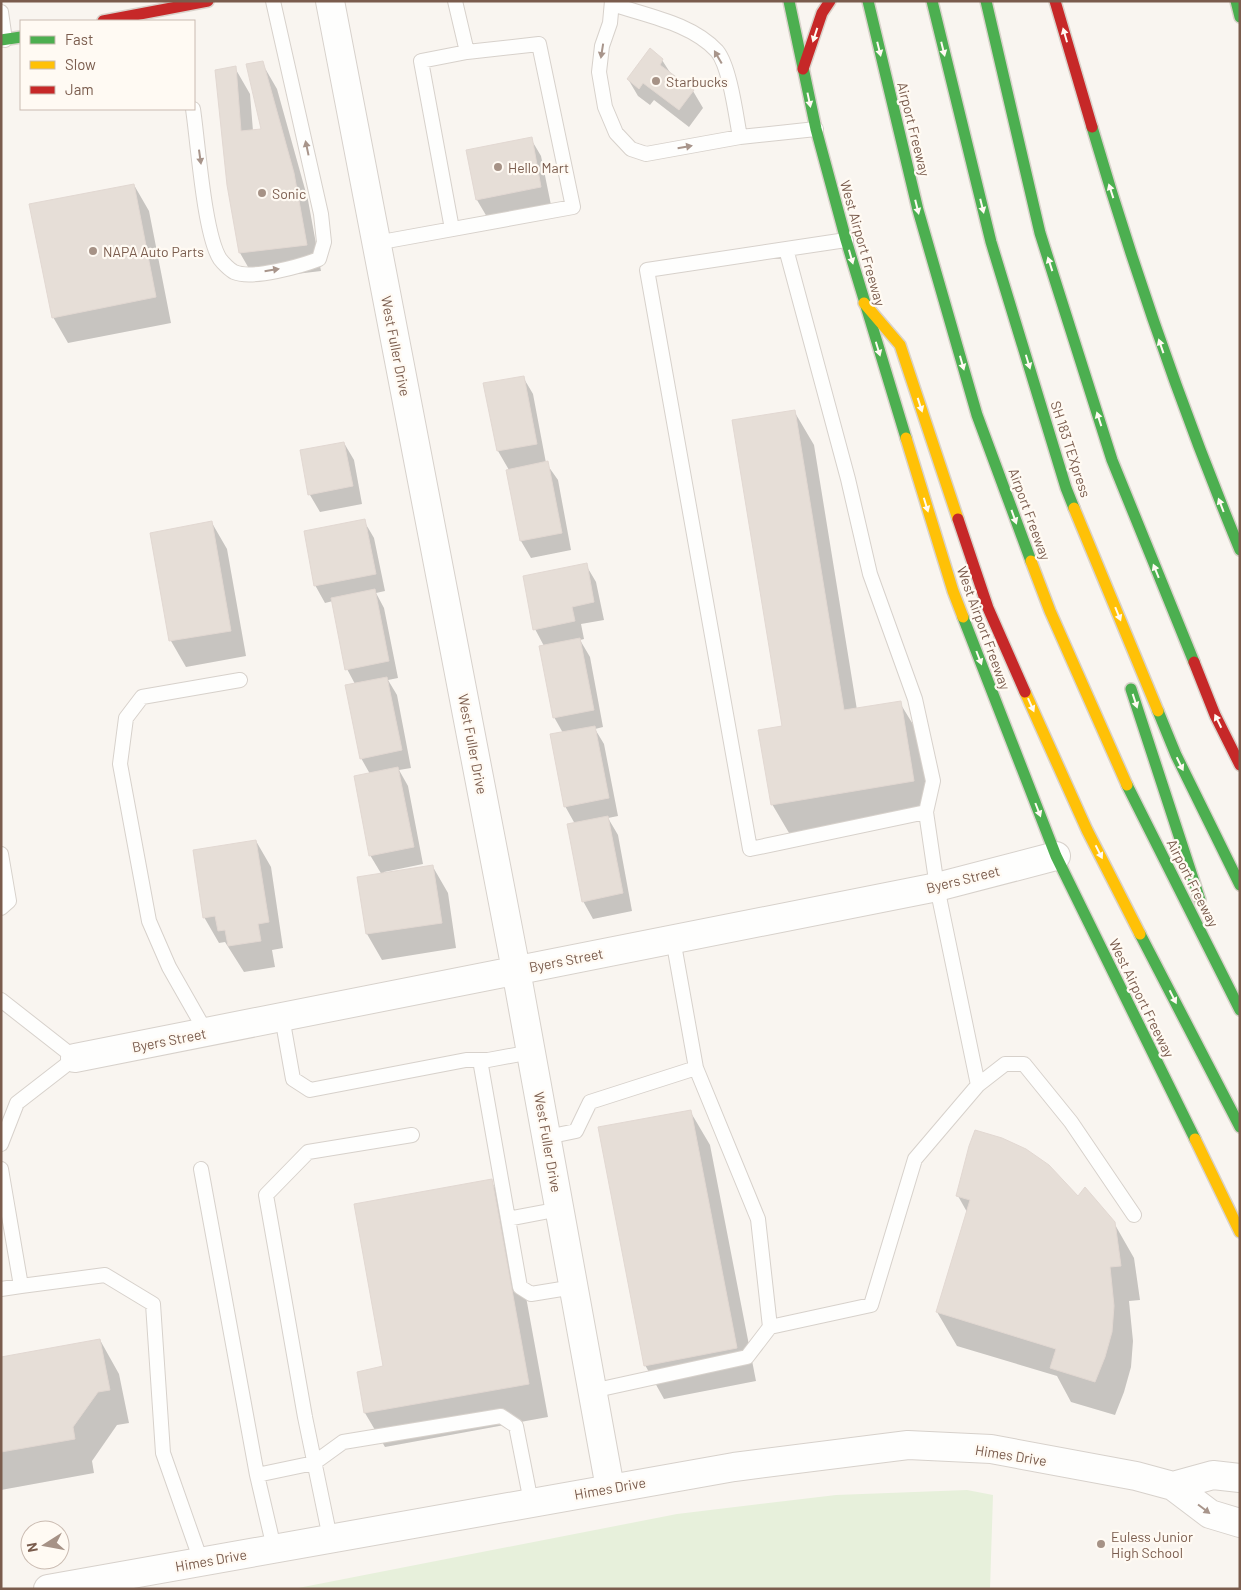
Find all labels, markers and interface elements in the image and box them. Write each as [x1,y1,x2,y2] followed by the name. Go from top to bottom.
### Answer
[20,20,195,110] legend
[810,28,818,43] one-way arrow
[1060,28,1068,43] one-way arrow
[65,30,93,48] text: Fast
[875,41,883,56] one-way arrow
[939,41,947,56] one-way arrow
[598,43,606,59] one-way arrow
[714,49,722,64] one-way arrow
[65,55,96,73] text: Slow
[666,73,728,90] place label: Starbucks
[650,75,662,87] marker: Starbucks
[65,80,94,98] text: Jam
[894,80,934,178] street label: Airport Freeway
[805,93,813,108] one-way arrow
[303,140,311,155] one-way arrow
[677,142,693,150] one-way arrow
[196,149,204,165] one-way arrow
[508,159,569,176] place label: Hello Mart
[492,161,504,173] marker: Hello Mart
[837,178,889,308] street label: West Airport Freeway
[1107,183,1115,198] one-way arrow
[272,185,306,202] place label: Sonic
[256,187,268,199] marker: Sonic
[913,199,921,214] one-way arrow
[978,199,986,214] one-way arrow
[103,243,204,260] place label: NAPA Auto Parts
[87,245,99,257] marker: NAPA Auto Parts
[847,250,855,265] one-way arrow
[1045,256,1053,271] one-way arrow
[264,266,280,274] one-way arrow
[378,294,414,398] street label: West Fuller Drive
[1157,338,1164,353] one-way arrow
[875,342,883,357] one-way arrow
[1024,355,1032,370] one-way arrow
[958,356,966,371] one-way arrow
[916,398,924,413] one-way arrow
[1047,399,1095,500] street label: SH 183 TEXpress
[1094,411,1102,426] one-way arrow
[1005,466,1055,563] street label: Airport Freeway
[923,497,931,512] one-way arrow
[1217,498,1224,513] one-way arrow
[1011,509,1019,524] one-way arrow
[954,564,1014,693] street label: West Airport Freeway
[1152,564,1160,578] one-way arrow
[1114,607,1122,622] one-way arrow
[976,651,983,666] one-way arrow
[455,692,491,796] street label: West Fuller Drive
[1132,693,1139,708] one-way arrow
[1028,698,1036,712] one-way arrow
[1214,714,1222,728] one-way arrow
[1177,757,1185,771] one-way arrow
[1034,803,1042,818] one-way arrow
[1163,836,1223,930] street label: Airport Freeway
[1095,845,1103,860] one-way arrow
[924,862,1002,896] street label: Byers Street
[1106,936,1178,1061] street label: West Airport Freeway
[527,944,605,976] street label: Byers Street
[1169,990,1177,1004] one-way arrow
[130,1024,208,1056] street label: Byers Street
[531,1090,565,1194] street label: West Fuller Drive
[974,1441,1048,1469] street label: Himes Drive
[573,1473,647,1503] street label: Himes Drive
[1197,1504,1211,1514] one-way arrow
[20,1520,70,1570] north arrow
[1111,1528,1193,1561] place label: Euless Junior High School
[1095,1538,1107,1550] marker: Euless Junior High School
[23,1541,41,1554] text: N
[174,1545,248,1575] street label: Himes Drive

